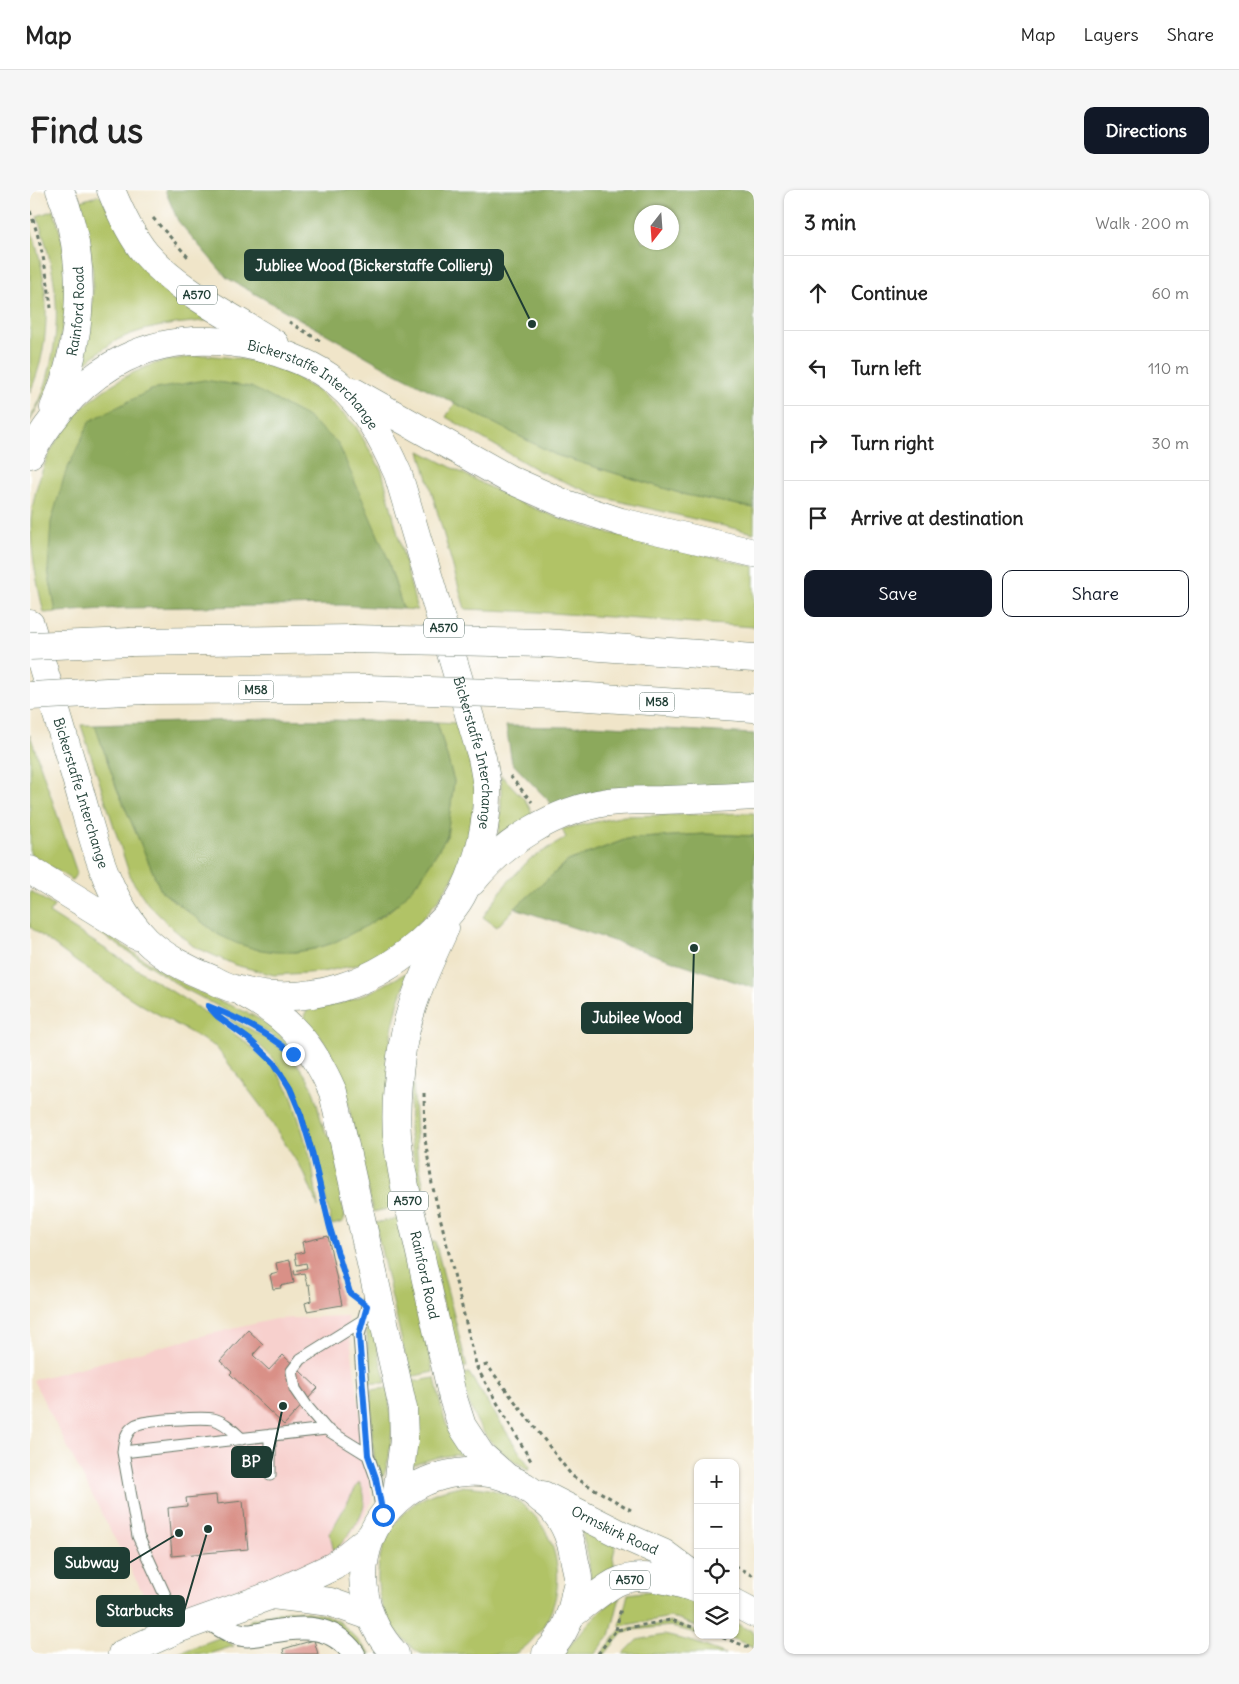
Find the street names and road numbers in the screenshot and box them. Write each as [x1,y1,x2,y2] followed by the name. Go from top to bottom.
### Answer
[63,266,88,358] street label: Rainford Road
[177,286,217,304] road number: A570
[246,336,382,433] street label: Bickerstaffe Interchange
[424,618,464,638] road number: A570
[449,674,496,831] street label: Bickerstaffe Interchange
[238,680,274,700] road number: M58
[640,692,674,712] road number: M58
[49,715,113,871] street label: Bickerstaffe Interchange
[388,1191,428,1210] road number: A570
[406,1229,443,1321] street label: Rainford Road
[568,1502,661,1559] street label: Ormskirk Road
[610,1570,650,1590] road number: A570

